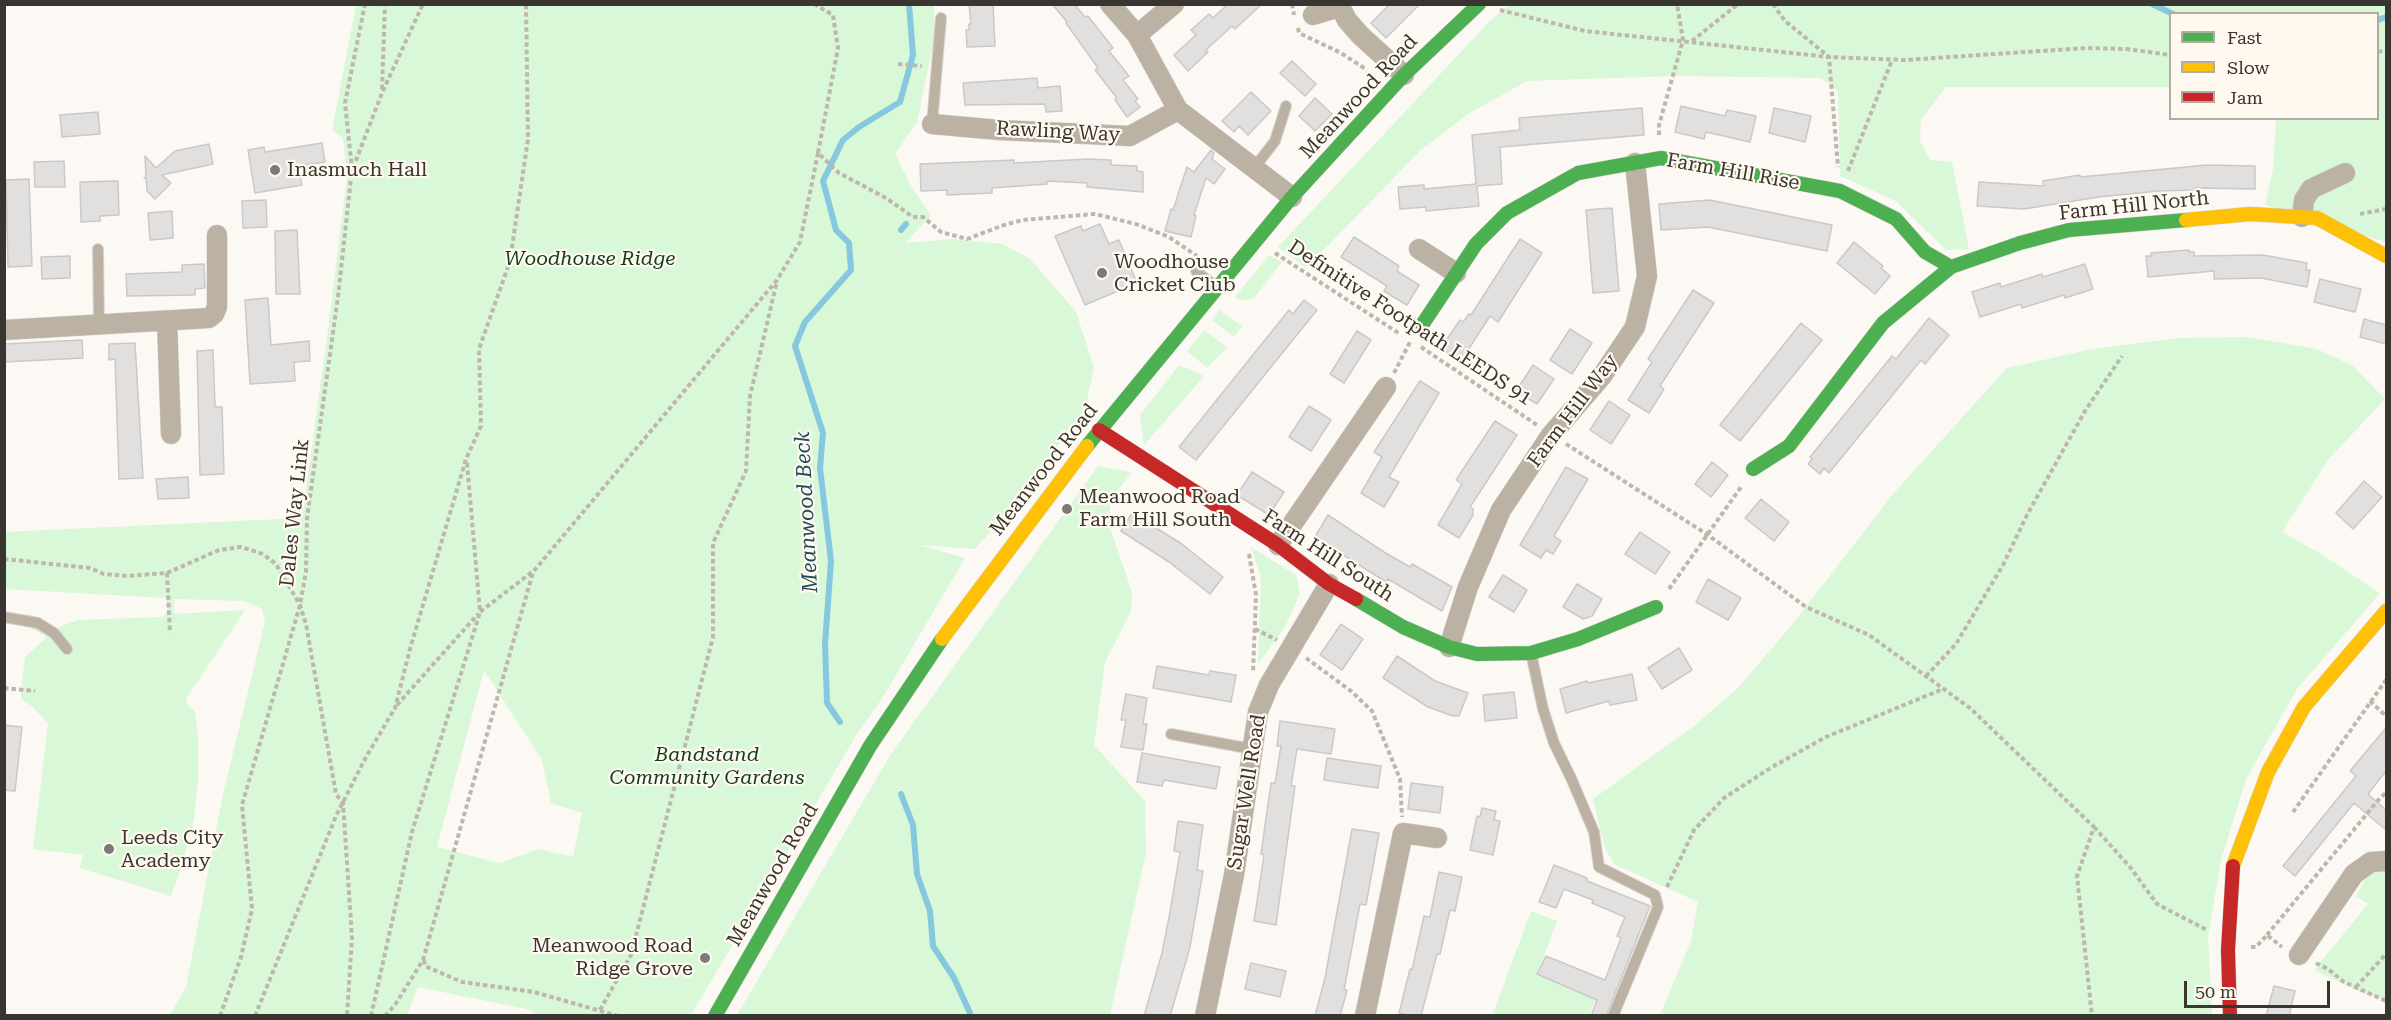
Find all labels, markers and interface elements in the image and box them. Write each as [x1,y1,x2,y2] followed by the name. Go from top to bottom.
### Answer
[2169,12,2379,120] legend
[2227,27,2262,48] text: Fast
[1295,30,1423,164] street label: Meanwood Road
[2227,57,2269,78] text: Slow
[2227,87,2263,108] text: Jam
[995,117,1121,147] street label: Rawling Way
[1665,148,1801,196] street label: Farm Hill Rise
[287,158,427,182] place label: Inasmuch Hall
[268,163,282,177] marker: Inasmuch Hall
[2058,186,2210,226] street label: Farm Hill North
[1284,235,1536,411] street label: Definitive Footpath LEEDS 91
[505,247,675,271] park label: Woodhouse Ridge
[1114,250,1236,297] place label: Woodhouse Cricket Club
[1095,266,1109,280] marker: Woodhouse Cricket Club
[1523,350,1623,472] street label: Farm Hill Way
[985,399,1103,541] street label: Meanwood Road
[790,431,824,593] water label: Meanwood Beck
[275,438,315,588] street label: Dales Way Link
[1079,485,1240,532] place label: Meanwood Road Farm Hill South
[1060,502,1074,516] marker: Meanwood Road Farm Hill South
[1258,505,1398,607] street label: Farm Hill South
[1223,713,1271,871] street label: Sugar Well Road
[609,743,805,790] park label: Bandstand Community Gardens
[722,799,824,951] street label: Meanwood Road
[121,826,223,873] place label: Leeds City Academy
[102,842,116,856] marker: Leeds City Academy
[532,934,693,981] place label: Meanwood Road Ridge Grove
[698,951,712,965] marker: Meanwood Road Ridge Grove
[2187,969,2332,1007] scale bar
[2195,981,2236,1002] text: 50 m

